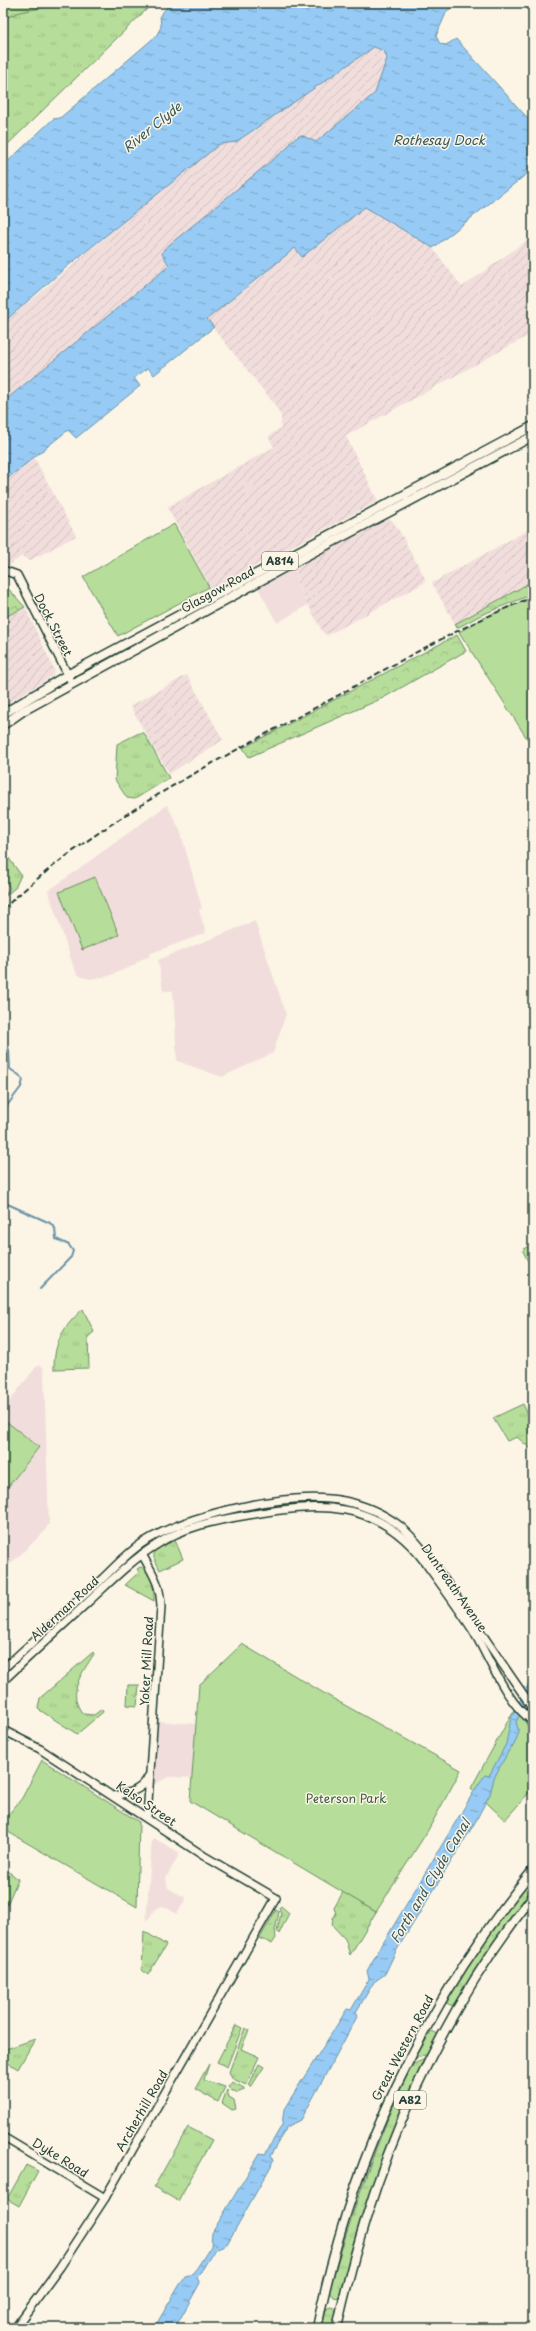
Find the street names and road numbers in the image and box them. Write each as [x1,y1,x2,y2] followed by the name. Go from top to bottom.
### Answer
[262,552,298,570] road number: A814
[177,561,258,617] street label: Glasgow Road
[30,590,78,659] street label: Dock Street
[418,1540,492,1635] street label: Duntreath Avenue
[26,1572,103,1645] street label: Alderman Road
[135,1616,157,1706] street label: Yoker Mill Road
[113,1776,180,1830] street label: Kelso Street
[367,1991,438,2104] street label: Great Western Road
[111,2066,172,2155] street label: Archerhill Road
[394,2091,426,2109] road number: A82
[29,2133,92,2182] street label: Dyke Road

